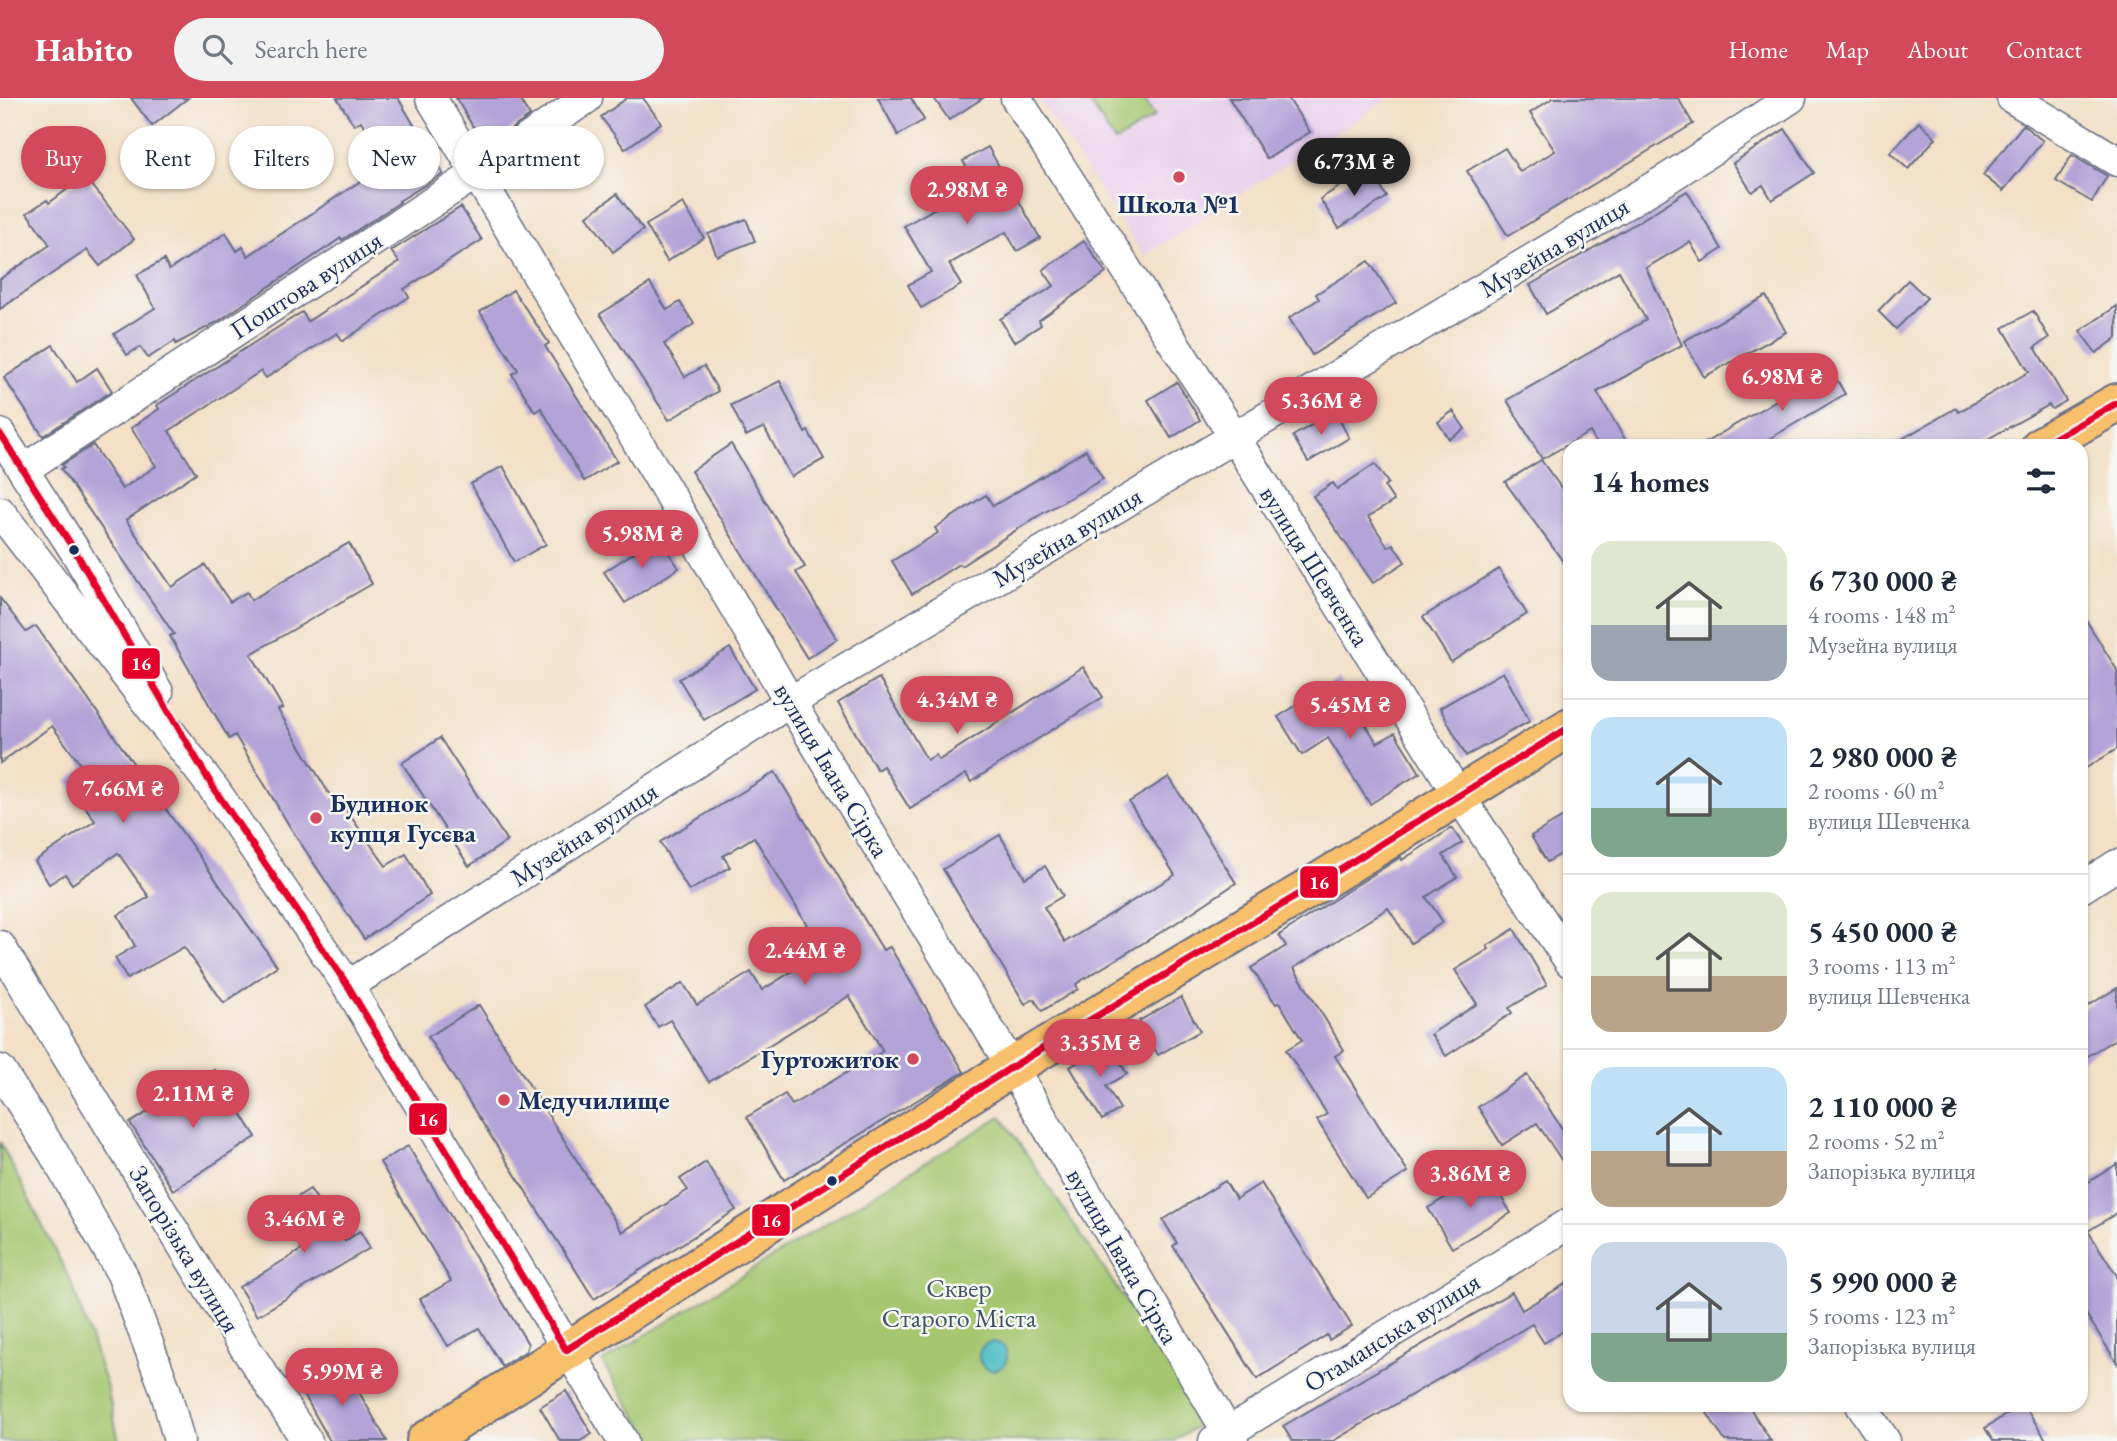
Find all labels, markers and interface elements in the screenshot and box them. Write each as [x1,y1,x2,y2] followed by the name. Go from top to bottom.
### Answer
[174,18,664,81] search box
[35,28,132,71] text: Habito
[198,30,236,68] icon: search
[254,32,367,66] text: Search here
[1728,34,1788,65] text: Home
[1826,34,1869,65] text: Map
[1907,34,1968,65] text: About
[2006,34,2082,65] text: Contact
[21,126,106,189] chip: Buy
[120,126,215,189] chip: Rent
[229,126,334,189] chip: Filters
[348,126,440,189] chip: New
[454,126,604,189] chip: Apartment
[1289,139,1419,198] pin: 6.73M ₴
[1313,146,1395,176] text: 6.73M ₴
[902,166,1032,226] pin: 2.98M ₴
[1171,169,1187,185] marker: Школа №1
[926,174,1008,204] text: 2.98M ₴
[1118,187,1240,221] place label: Школа №1
[1473,189,1635,305] street label: Музейна вулиця
[223,223,389,347] street label: Поштова вулиця
[1717,354,1847,413] pin: 6.98M ₴
[1741,361,1823,391] text: 6.98M ₴
[1256,378,1386,437] pin: 5.36M ₴
[1280,385,1362,415] text: 5.36M ₴
[1591,462,1709,501] text: 14 homes
[2022,462,2060,500] icon: filters
[986,479,1148,595] street label: Музейна вулиця
[1252,479,1378,653] street label: вулиця Шевченка
[577,510,707,570] pin: 5.98M ₴
[601,518,683,548] text: 5.98M ₴
[67,543,81,557] unlabelled marker
[1808,561,1957,600] text: 6 730 000 ₴
[1647,569,1731,653] icon: home
[1808,600,1956,630] text: 4 rooms · 148 m²
[1808,630,1957,660] text: Музейна вулиця
[121,647,161,680] line badge: 16
[131,651,151,676] text: 16
[766,676,898,864] street label: вулиця Івана Сірка
[892,676,1022,736] pin: 4.34M ₴
[1285,682,1415,741] pin: 5.45M ₴
[916,684,998,714] text: 4.34M ₴
[1309,689,1391,719] text: 5.45M ₴
[1808,737,1957,776] text: 2 980 000 ₴
[1647,745,1731,829] icon: home
[58,766,188,825] pin: 7.66M ₴
[82,773,164,803] text: 7.66M ₴
[504,774,664,894] street label: Музейна вулиця
[1808,776,1945,806] text: 2 rooms · 60 m²
[330,786,477,850] place label: Будинок купця Гусєва
[1808,806,1970,836] text: вулиця Шевченка
[308,810,324,826] marker: Будинок купця Гусєва
[1299,865,1339,899] line badge: 16
[1309,870,1329,895] text: 16
[1808,912,1957,951] text: 5 450 000 ₴
[1647,920,1731,1004] icon: home
[740,928,870,987] pin: 2.44M ₴
[764,935,846,965] text: 2.44M ₴
[1808,951,1956,981] text: 3 rooms · 113 m²
[1808,981,1970,1011] text: вулиця Шевченка
[1035,1020,1165,1079] pin: 3.35M ₴
[1059,1027,1141,1057] text: 3.35M ₴
[761,1042,900,1076] place label: Гуртожиток
[905,1051,921,1067] marker: Гуртожиток
[128,1070,258,1130] pin: 2.11M ₴
[152,1078,234,1108] text: 2.11M ₴
[518,1083,670,1117] place label: Медучилище
[1808,1087,1957,1126] text: 2 110 000 ₴
[496,1092,512,1108] marker: Медучилище
[1647,1095,1731,1179] icon: home
[408,1102,448,1136] line badge: 16
[418,1107,438,1132] text: 16
[1808,1126,1945,1156] text: 2 rooms · 52 m²
[1405,1150,1535,1210] pin: 3.86M ₴
[1808,1156,1976,1186] text: Запорізька вулиця
[1429,1158,1511,1188] text: 3.86M ₴
[122,1159,248,1339] street label: Запорізька вулиця
[1059,1162,1188,1351] street label: вулиця Івана Сірка
[825,1174,839,1188] unlabelled marker
[239,1196,369,1255] pin: 3.46M ₴
[263,1203,345,1233] text: 3.46M ₴
[751,1203,791,1237] line badge: 16
[761,1208,781,1233] text: 16
[1808,1262,1957,1301] text: 5 990 000 ₴
[1298,1264,1486,1400] street label: Отаманська вулиця
[1647,1270,1731,1354] icon: home
[882,1271,1037,1335] park label: Сквер Старого Міста
[1808,1301,1956,1331] text: 5 rooms · 123 m²
[1808,1331,1976,1361] text: Запорізька вулиця
[277,1348,407,1408] pin: 5.99M ₴
[301,1356,383,1386] text: 5.99M ₴

